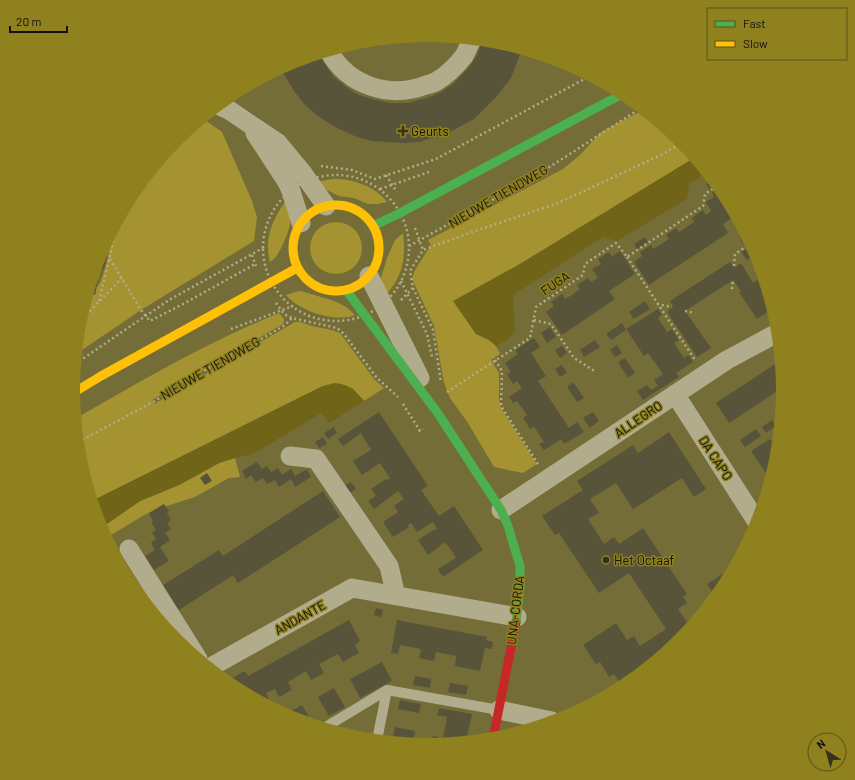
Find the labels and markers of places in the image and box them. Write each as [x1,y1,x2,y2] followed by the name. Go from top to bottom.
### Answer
[411,123,449,139] place label: Geurts
[398,126,408,136] marker: Geurts
[614,552,674,568] place label: Het Octaaf
[601,555,611,565] marker: Het Octaaf

